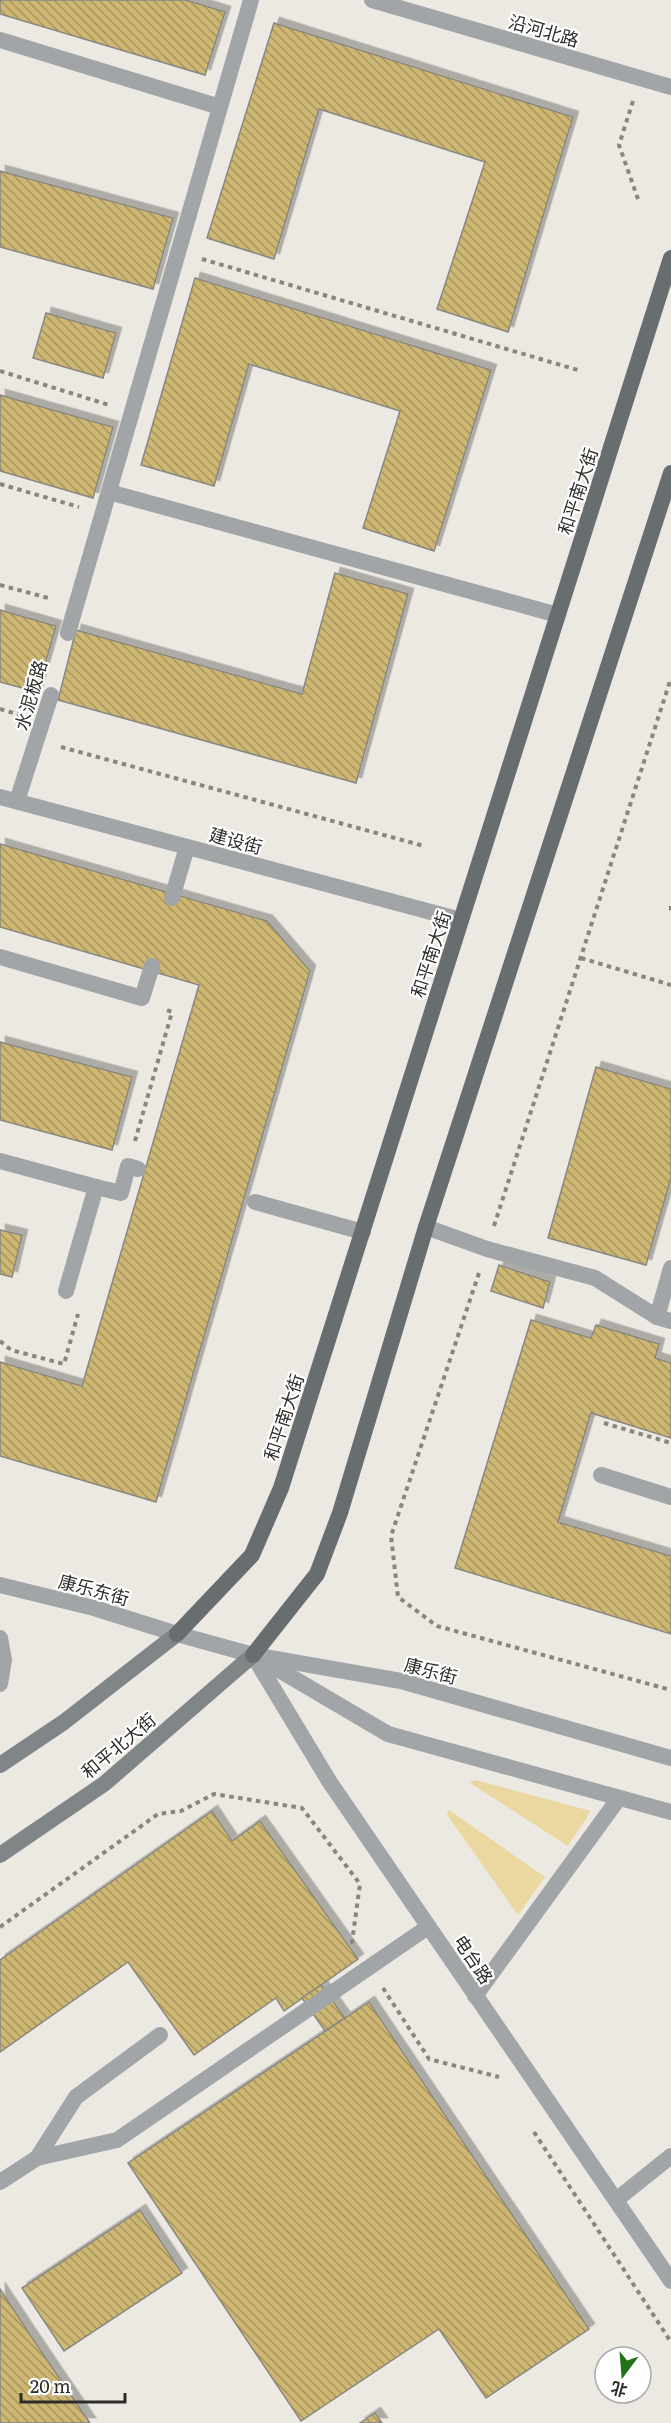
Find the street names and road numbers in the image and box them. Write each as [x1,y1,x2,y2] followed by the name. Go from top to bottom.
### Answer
[506,7,582,53] street label: 沿河北路
[550,444,604,538] street label: 和平南大街
[7,657,53,733] street label: 水泥板路
[206,820,266,860] street label: 建设街
[403,907,457,1001] street label: 和平南大街
[256,1370,310,1464] street label: 和平南大街
[56,1567,132,1611] street label: 康乐东街
[401,1650,461,1690] street label: 康乐街
[75,1706,161,1784] street label: 和平北大街
[448,1929,500,1989] street label: 电台路

